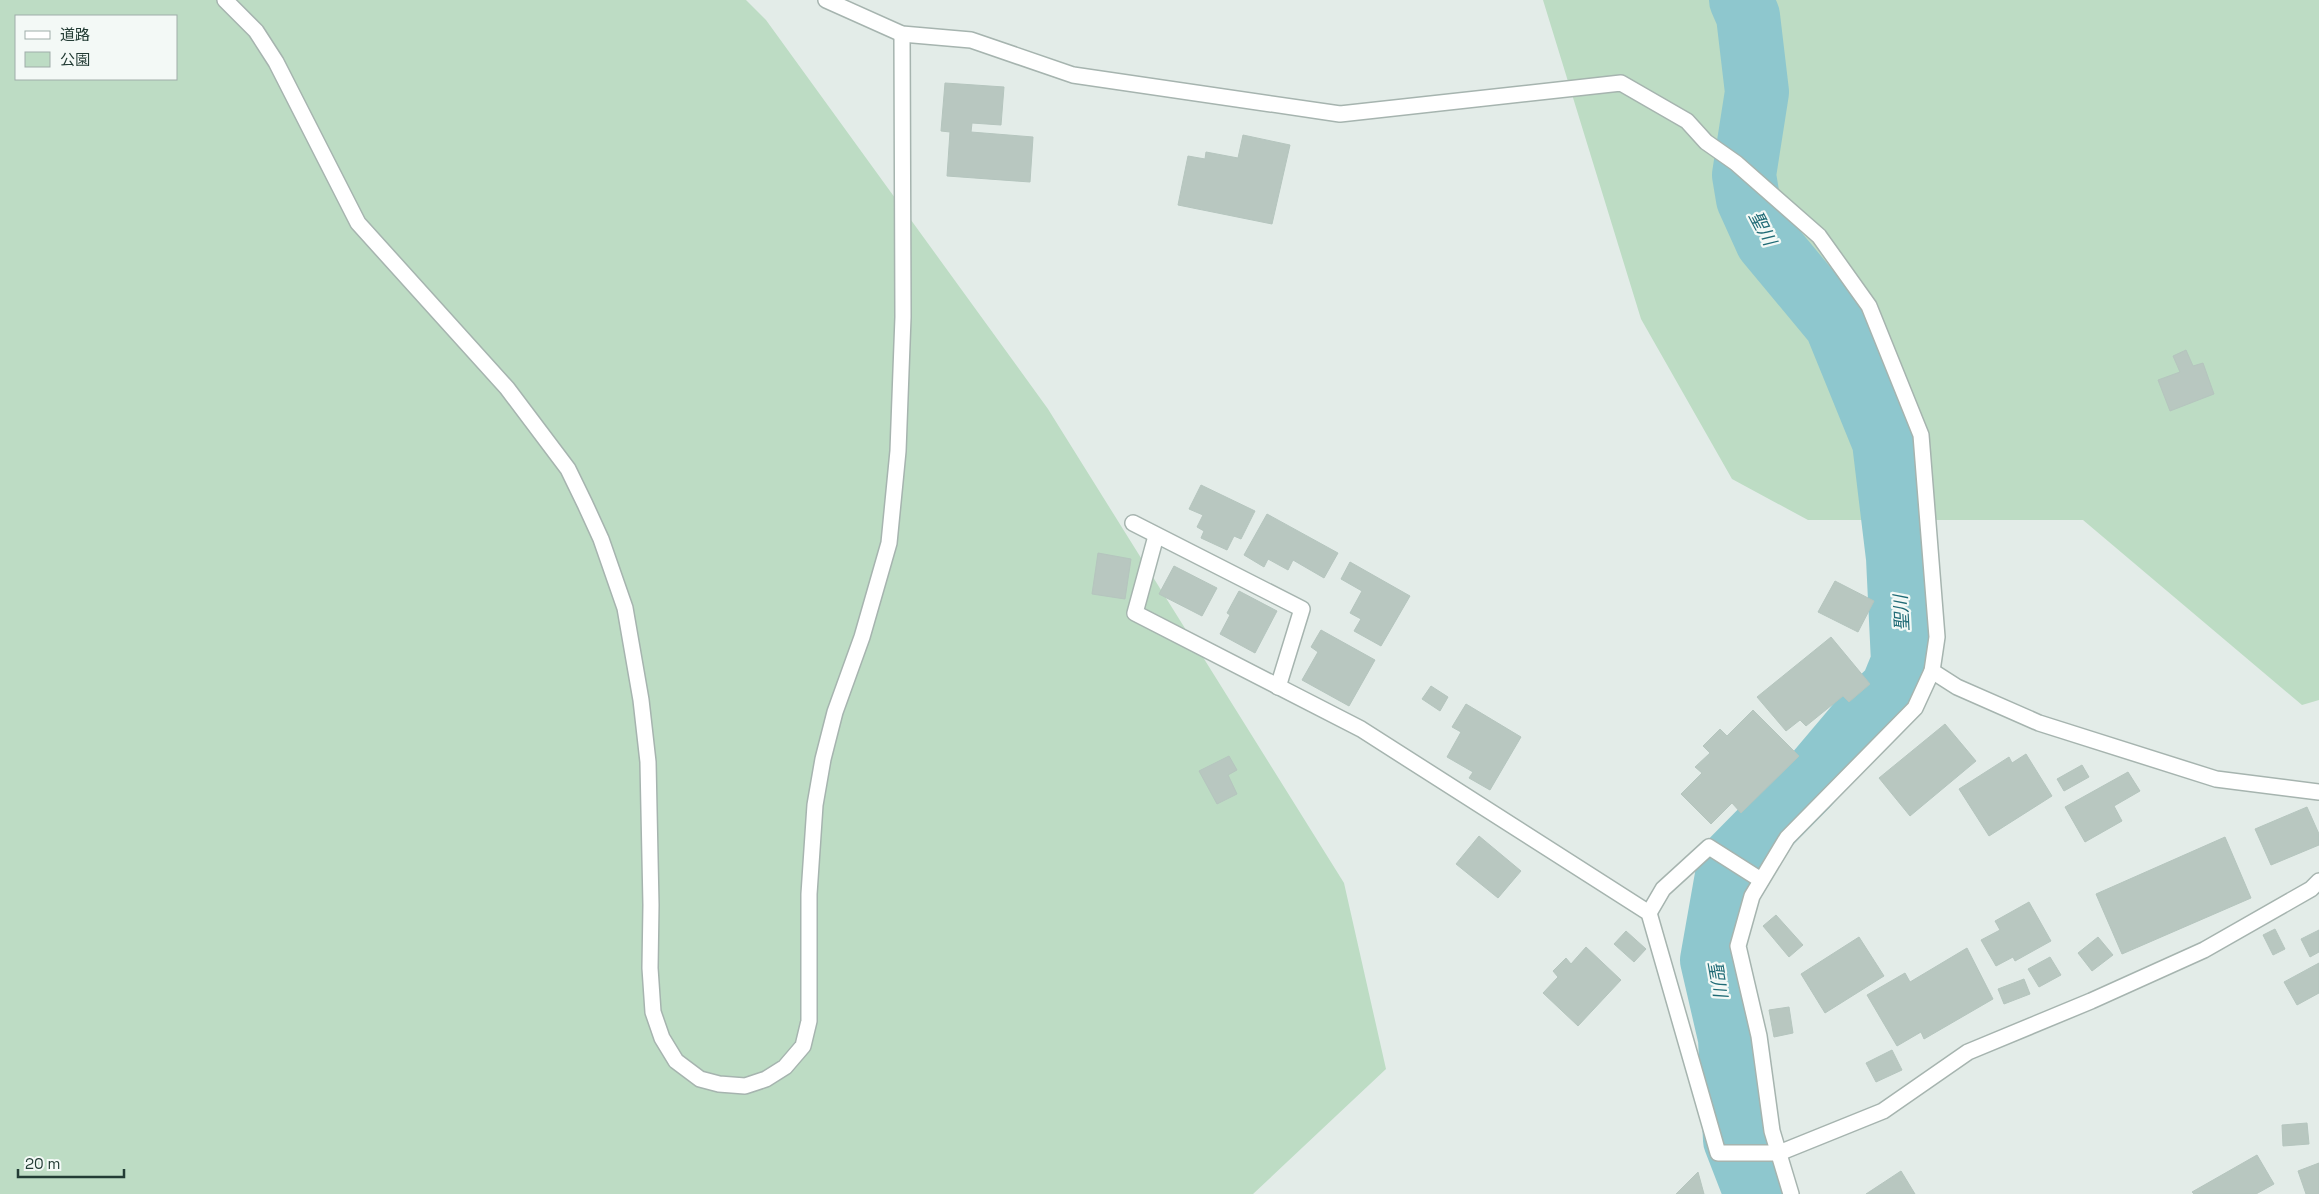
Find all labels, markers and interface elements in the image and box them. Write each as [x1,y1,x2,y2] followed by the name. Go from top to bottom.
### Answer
[15,15,178,80] legend
[60,25,90,44] text: 道路
[60,50,90,69] text: 公園
[1744,207,1783,251] water label: 聖川
[1888,592,1913,632] water label: 聖川
[1704,959,1733,1001] water label: 聖川
[18,1146,124,1178] scale bar
[25,1154,60,1173] text: 20 m

